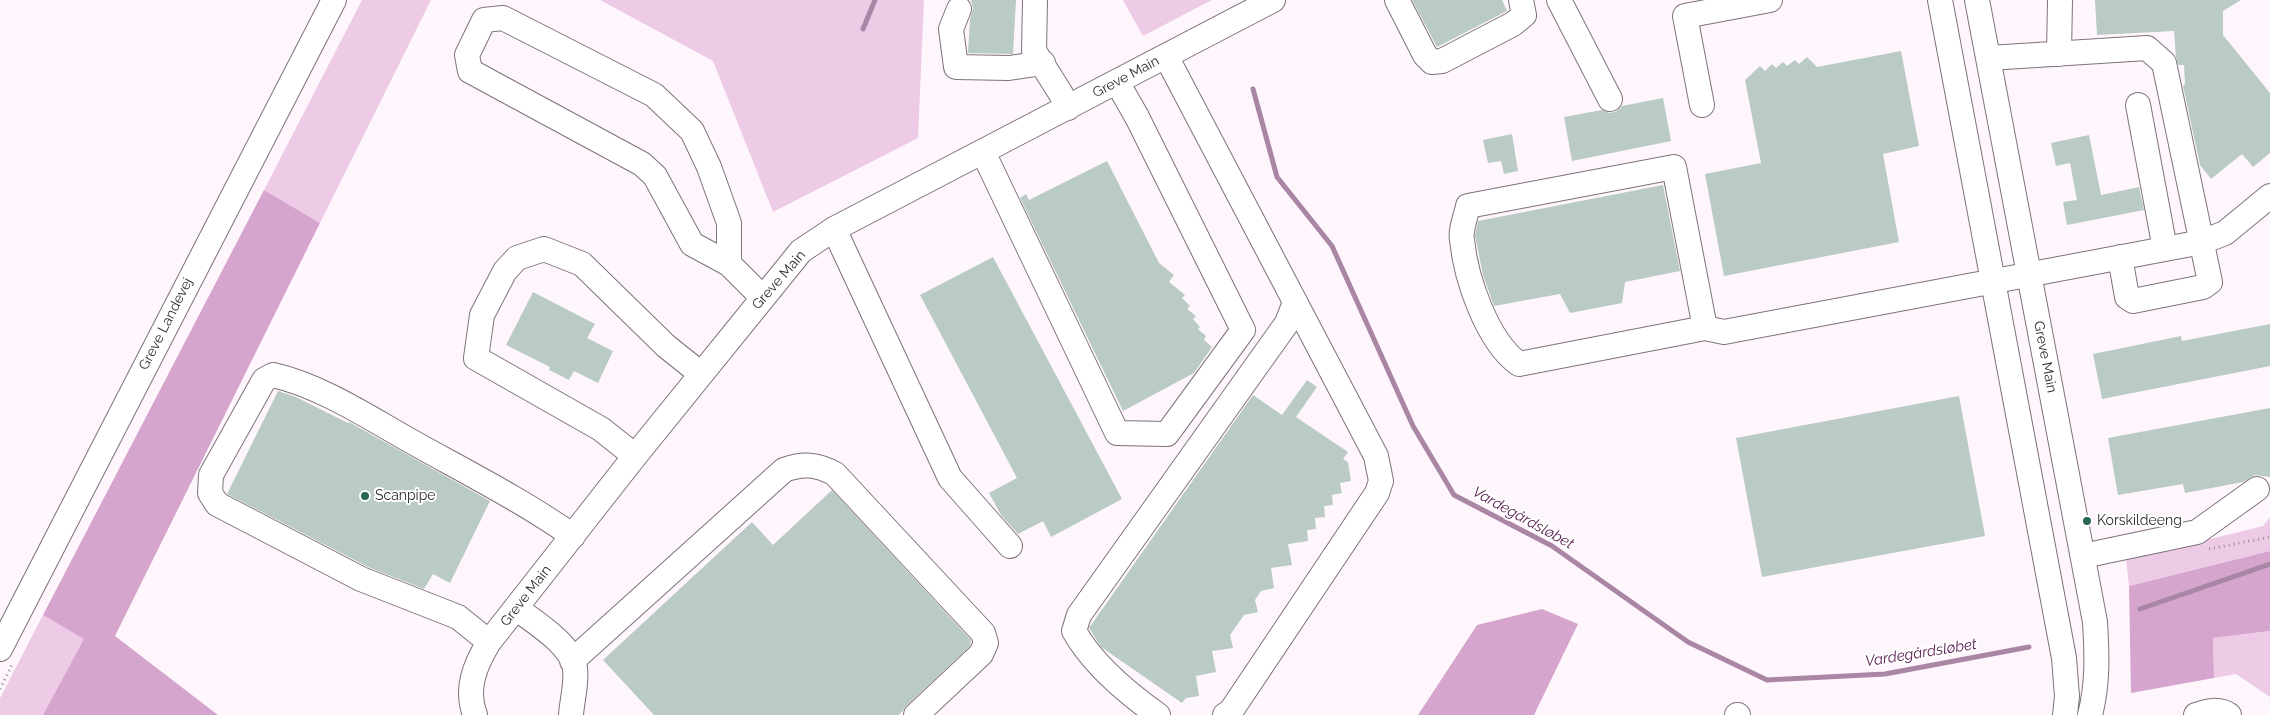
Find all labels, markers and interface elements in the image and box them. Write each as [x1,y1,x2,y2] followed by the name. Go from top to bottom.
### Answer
[1090,52,1162,102] street label: Greve Main
[749,247,809,313] street label: Greve Main
[136,275,196,373] street label: Greve Landevej
[2030,320,2060,394] street label: Greve Main
[1469,483,1577,553] water label: Vardegårdsløbet
[375,488,436,504] place label: Scanpipe
[359,490,371,502] marker: Scanpipe
[2097,513,2182,529] place label: Korskildeeng
[2081,515,2093,527] marker: Korskildeeng
[497,562,555,630] street label: Greve Main
[1864,635,1978,671] water label: Vardegårdsløbet

